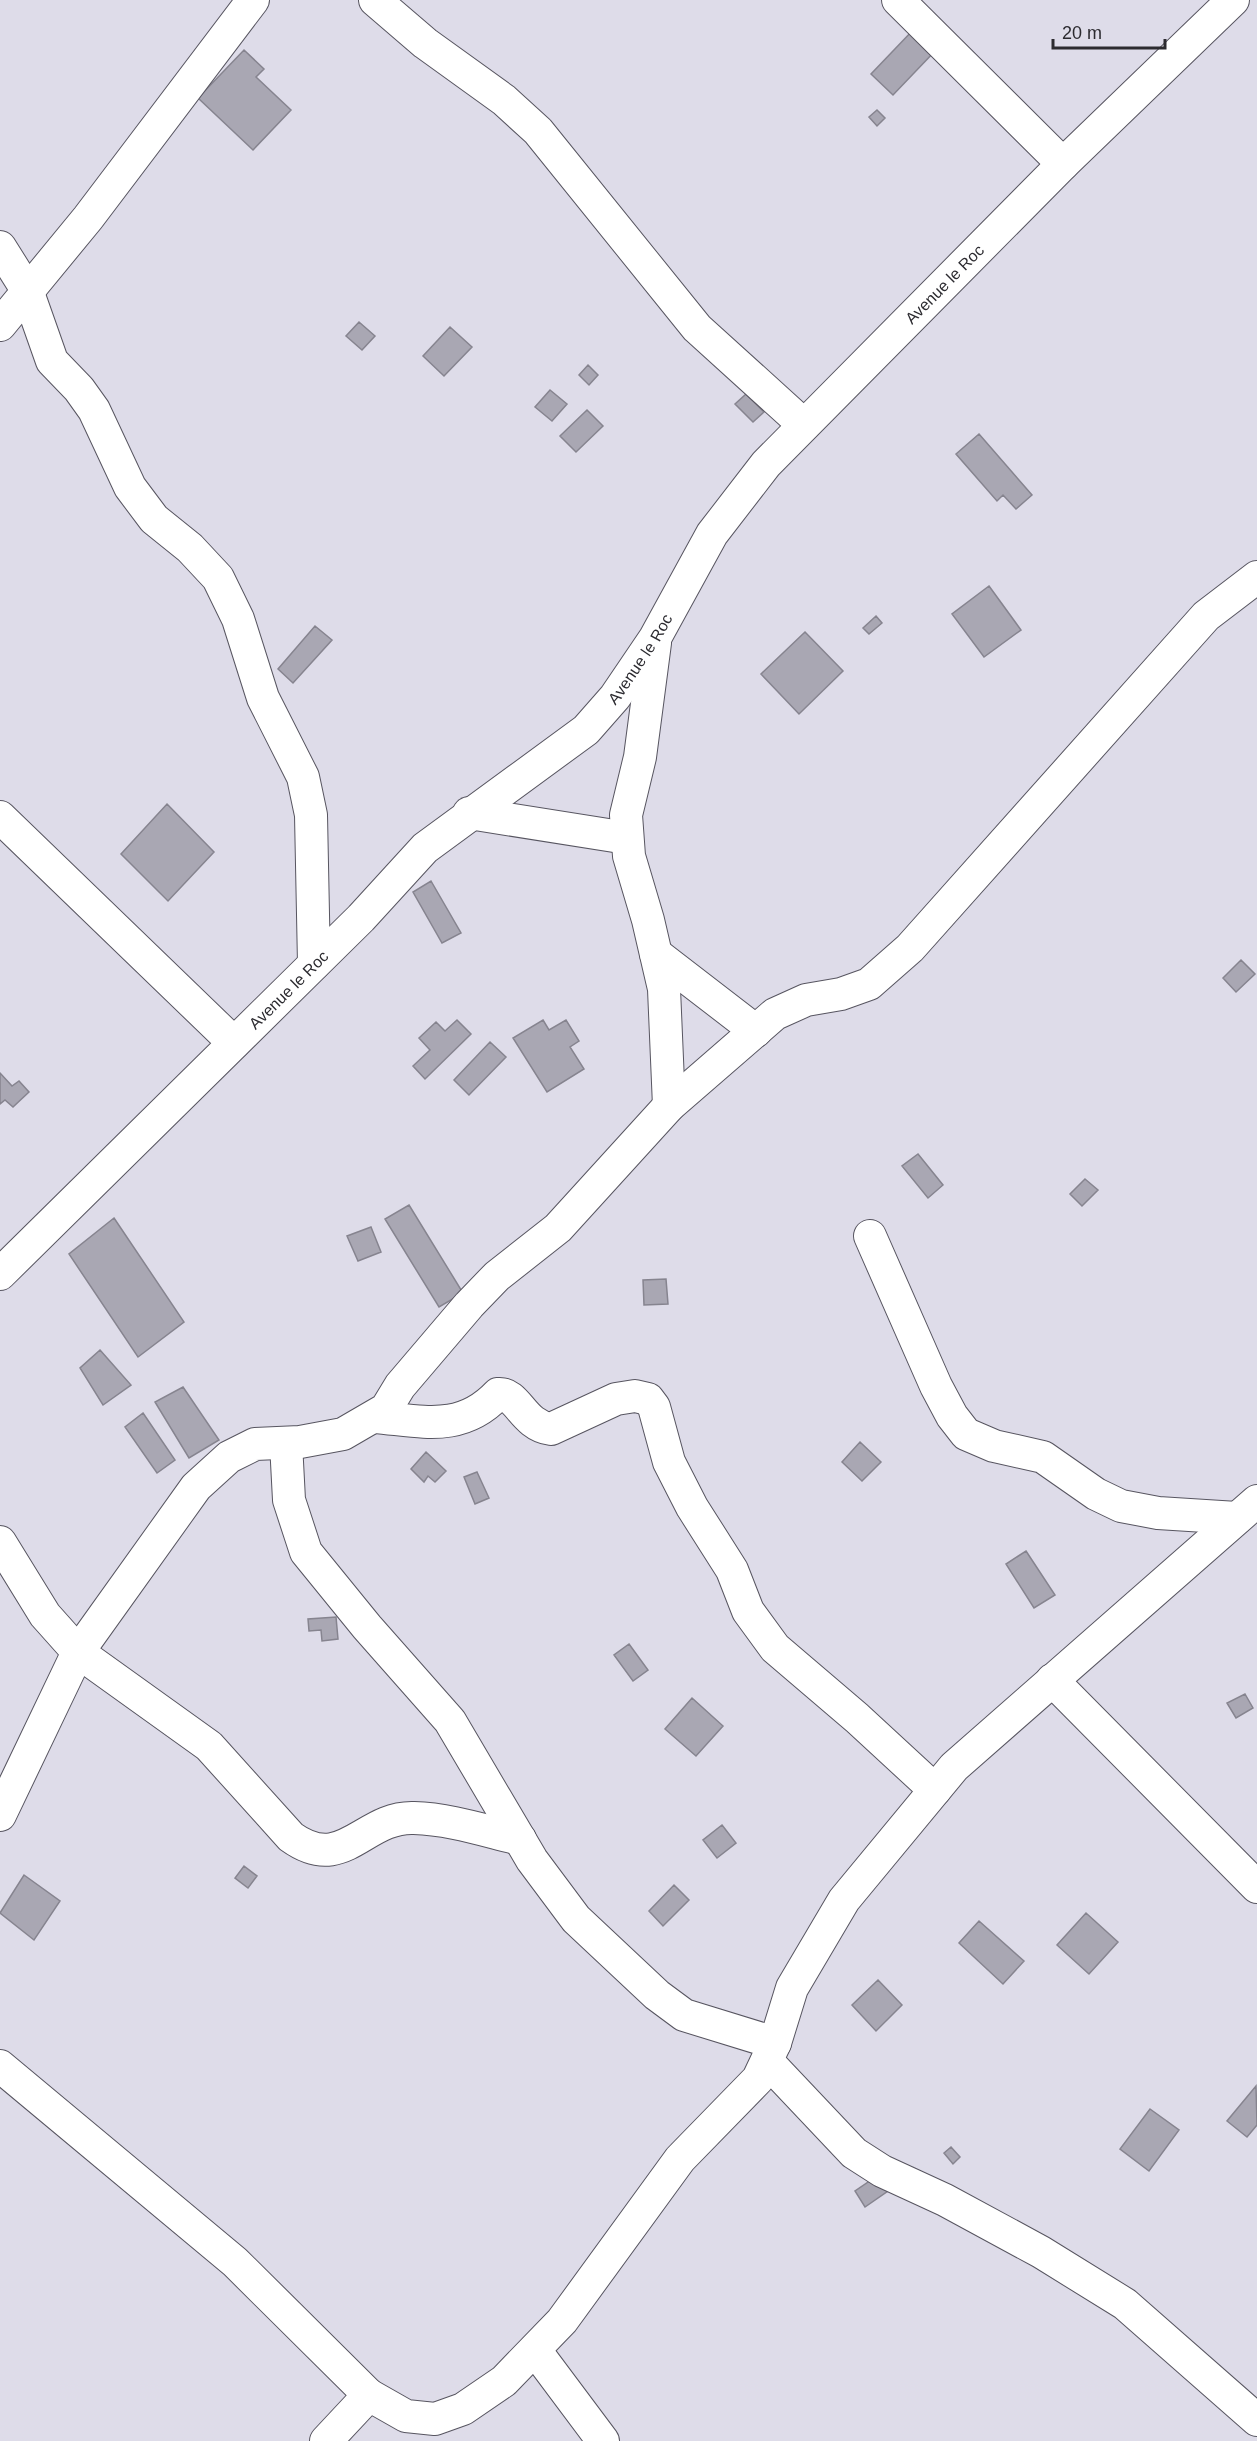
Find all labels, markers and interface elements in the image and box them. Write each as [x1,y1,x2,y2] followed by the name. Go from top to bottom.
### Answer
[1053,12,1166,50] scale bar
[1062,23,1102,43] text: 20 m
[902,241,987,327] street label: Avenue le Roc
[604,611,675,707] street label: Avenue le Roc
[245,947,331,1032] street label: Avenue le Roc

